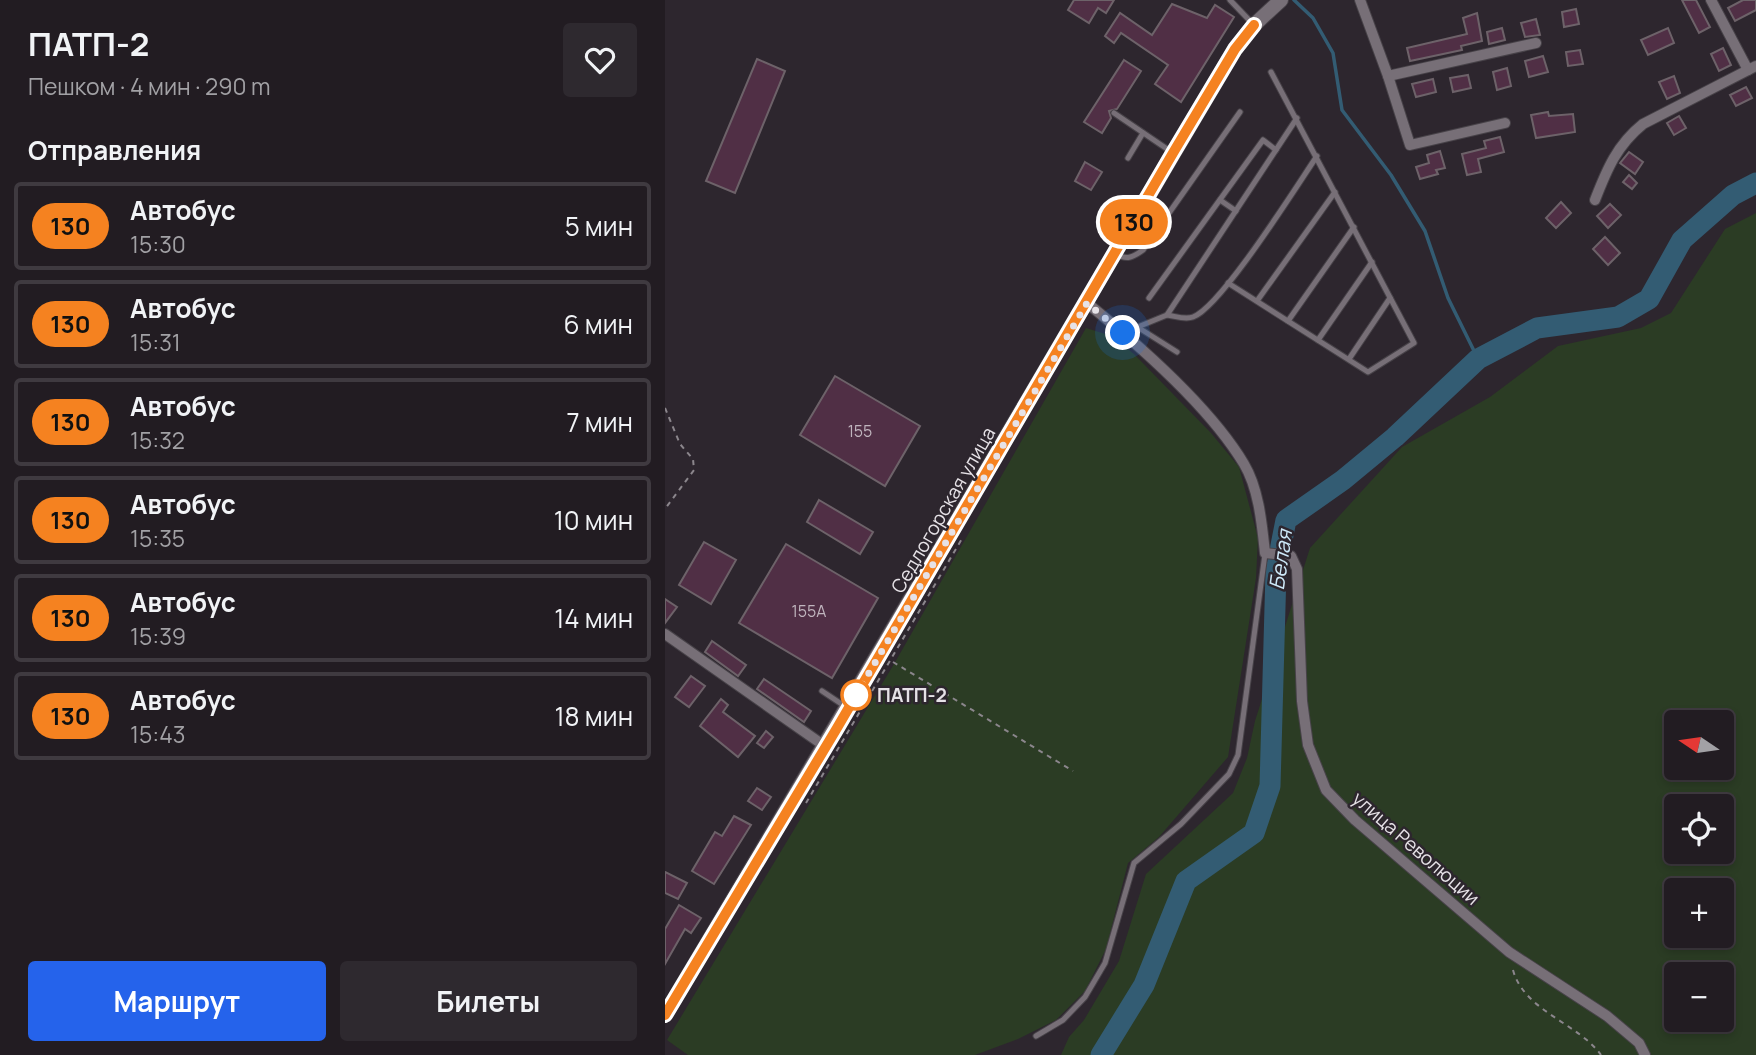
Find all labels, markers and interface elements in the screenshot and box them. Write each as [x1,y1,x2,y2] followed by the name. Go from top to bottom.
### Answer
[28,21,149,66] text: ПАТП-2
[563,23,637,97] button: heart
[28,70,271,102] text: Пешком · 4 мин · 290 m
[28,132,201,168] text: Отправления
[130,192,236,228] text: Автобус
[1094,199,1174,245] line badge: 130
[1114,205,1154,238] text: 130
[565,208,633,244] text: 5 мин
[50,209,91,242] text: 130
[130,228,186,260] text: 15:30
[130,290,236,326] text: Автобус
[564,306,633,342] text: 6 мин
[50,307,91,340] text: 130
[1105,315,1140,350] your location
[130,326,181,358] text: 15:31
[130,388,236,424] text: Автобус
[567,404,633,440] text: 7 мин
[50,405,91,438] text: 130
[848,420,872,442] house number: 155
[885,422,1001,598] street label: Седлогорская улица
[130,424,185,456] text: 15:32
[130,486,236,522] text: Автобус
[554,502,633,538] text: 10 мин
[50,503,91,536] text: 130
[130,522,185,554] text: 15:35
[1262,527,1298,592] water label: Белая
[130,584,236,620] text: Автобус
[554,600,633,636] text: 14 мин
[792,600,826,622] house number: 155А
[50,601,91,634] text: 130
[130,620,186,652] text: 15:39
[841,680,871,710] marker: ПАТП-2
[130,682,236,718] text: Автобус
[877,682,947,708] place label: ПАТП-2
[554,698,633,734] text: 18 мин
[50,699,91,732] text: 130
[1664,710,1734,780] north arrow
[1664,710,1734,1032] map controls
[130,718,185,750] text: 15:43
[1347,785,1485,911] street label: улица Революции
[1664,794,1734,864] button: locate
[1664,878,1734,948] button: +
[28,961,326,1041] button: Маршрут
[340,961,637,1041] button: Билеты
[1664,962,1734,1032] button: −

